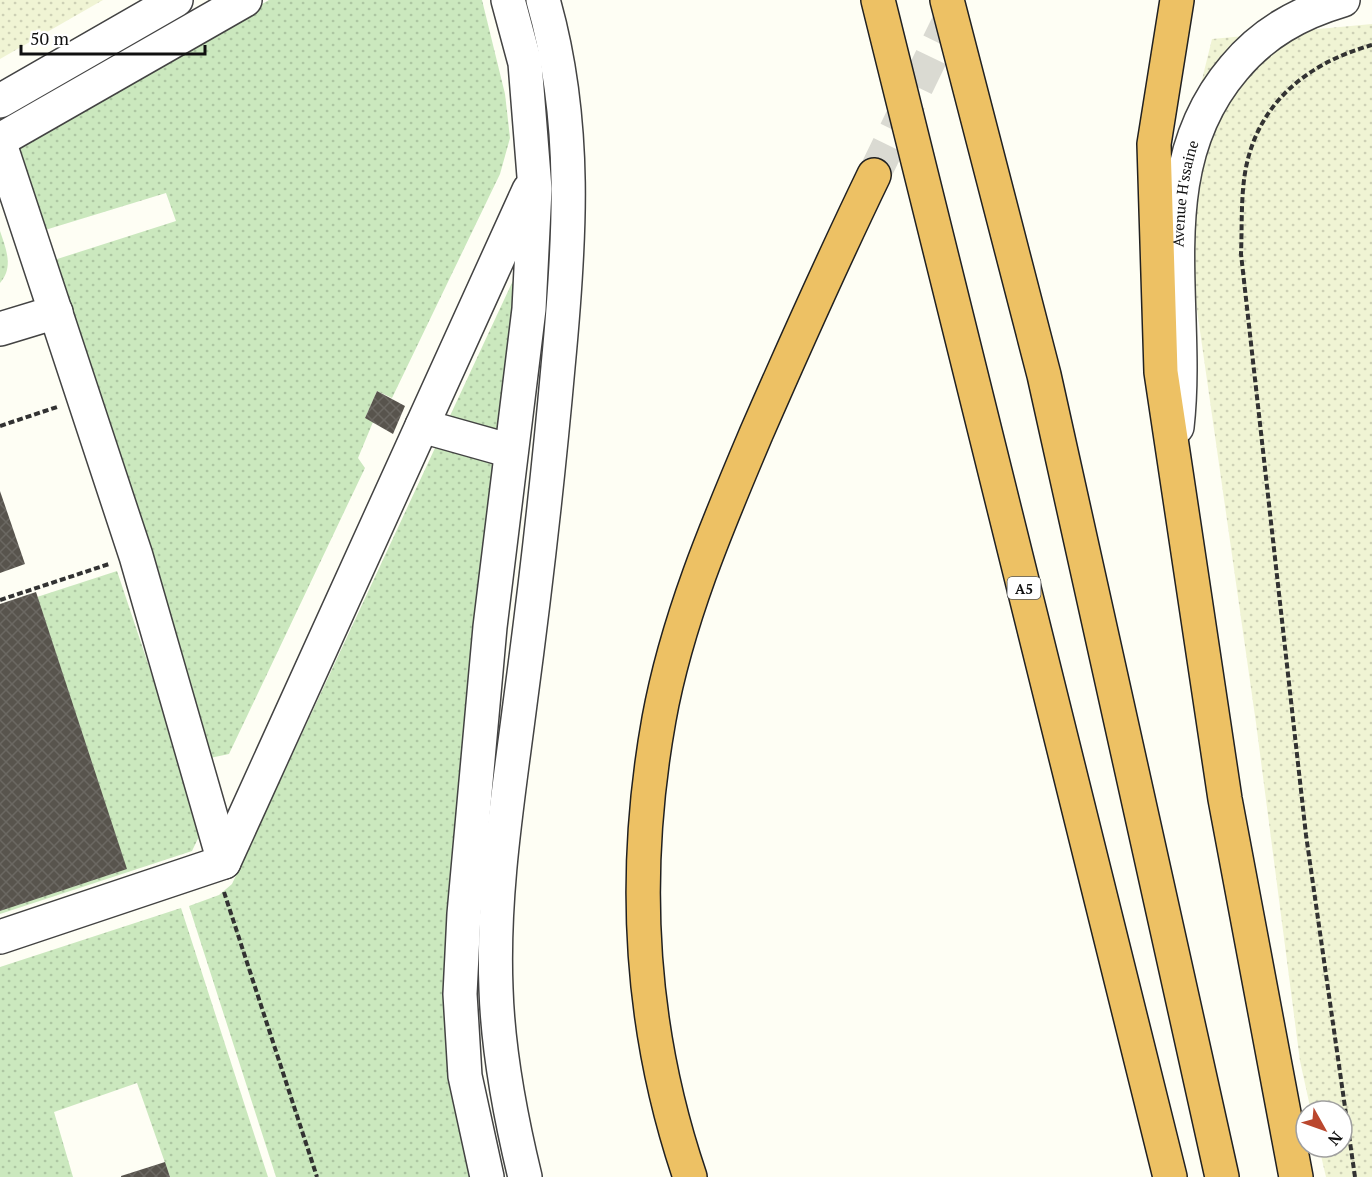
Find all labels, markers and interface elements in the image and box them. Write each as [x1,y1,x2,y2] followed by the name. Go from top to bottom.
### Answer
[21,18,206,56] scale bar
[30,26,70,50] text: 50 m
[1168,138,1203,247] street label: Avenue H'ssaine
[1008,577,1040,599] road number: A5
[1294,1099,1354,1159] north arrow
[1323,1127,1348,1150] text: N

